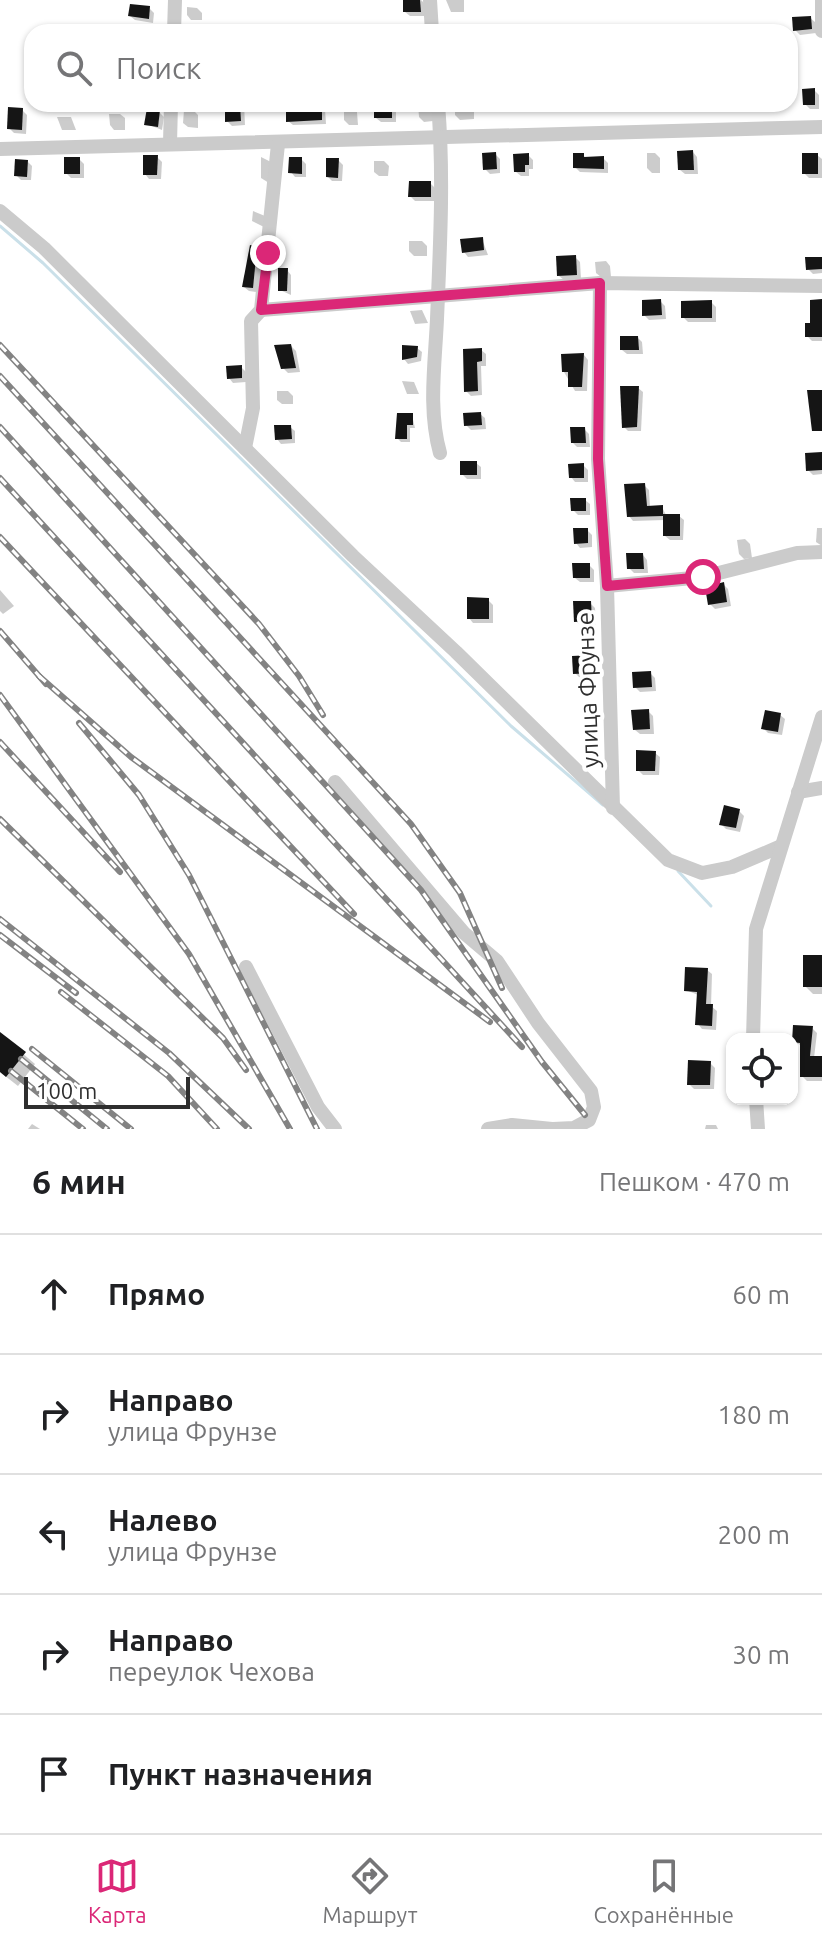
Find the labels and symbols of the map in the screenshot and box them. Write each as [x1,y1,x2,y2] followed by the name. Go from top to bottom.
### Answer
[250,235,286,271] route end
[685,559,721,595] route start
[571,611,604,769] street label: улица Фрунзе
[24,1073,190,1109] scale bar

